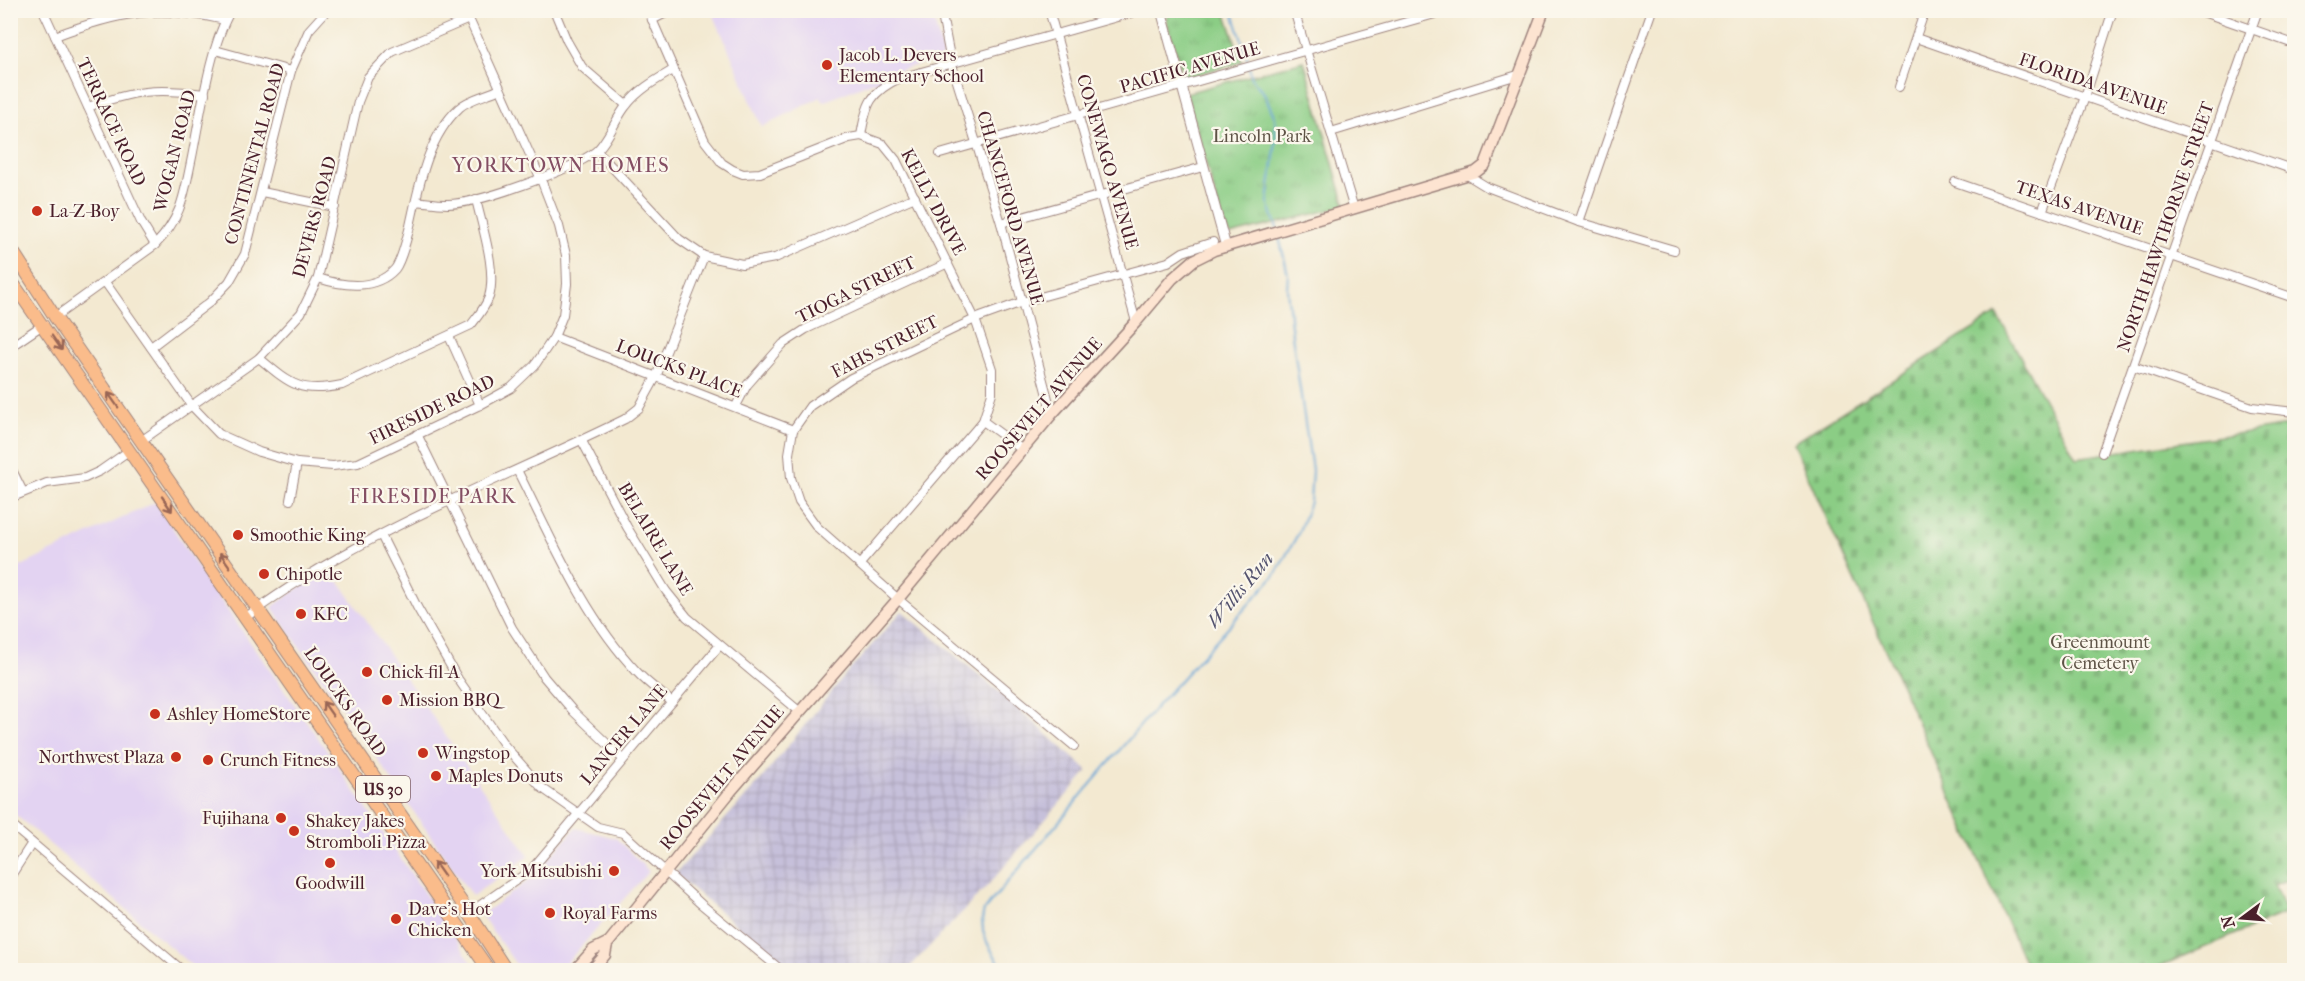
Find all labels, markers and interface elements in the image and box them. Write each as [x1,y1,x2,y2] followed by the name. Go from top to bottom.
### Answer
[1117,38,1263,98] street label: PACIFIC AVENUE
[837,45,984,87] place label: Jacob L. Devers Elementary School
[2016,49,2170,119] street label: FLORIDA AVENUE
[72,54,150,190] street label: TERRACE ROAD
[820,58,834,72] marker: Jacob L. Devers Elementary School
[221,61,289,247] street label: CONTINENTAL ROAD
[1072,72,1142,252] street label: CONEWAGO AVENUE
[149,88,200,215] street label: WOGAN ROAD
[2113,98,2219,355] street label: NORTH HAWTHORNE STREET
[972,109,1048,307] street label: CHANCEFORD AVENUE
[1213,126,1312,147] park label: Lincoln Park
[896,145,970,259] street label: KELLY DRIVE
[289,154,341,280] street label: DEVERS ROAD
[451,154,670,177] district label: YORKTOWN HOMES
[2012,176,2146,240] street label: TEXAS AVENUE
[49,201,121,222] place label: La-Z-Boy
[30,204,44,218] marker: La-Z-Boy
[793,252,920,328] street label: TIOGA STREET
[828,311,943,383] street label: FAHS STREET
[971,333,1107,485] street label: ROOSEVELT AVENUE
[51,335,63,351] one-way arrow
[613,335,745,403] street label: LOUCKS PLACE
[366,370,498,450] street label: FIRESIDE ROAD
[107,393,119,409] one-way arrow
[613,479,697,599] street label: BELAIRE LANE
[349,485,517,508] district label: FIRESIDE PARK
[161,495,173,512] one-way arrow
[250,525,366,546] place label: Smoothie King
[231,528,245,542] marker: Smoothie King
[1202,547,1278,633] water label: Willis Run
[219,553,231,569] one-way arrow
[276,564,343,585] place label: Chipotle
[257,567,271,581] marker: Chipotle
[313,604,348,625] place label: KFC
[294,607,308,621] marker: KFC
[2050,632,2150,674] park label: Greenmount Cemetery
[299,643,391,761] street label: LOUCKS ROAD
[379,662,460,683] place label: Chick-fil-A
[360,665,374,679] marker: Chick-fil-A
[576,681,672,789] street label: LANCER LANE
[399,690,506,711] place label: Mission BBQ
[380,693,394,707] marker: Mission BBQ
[322,701,334,718] one-way arrow
[655,702,789,854] street label: ROOSEVELT AVENUE
[166,704,310,725] place label: Ashley HomeStore
[148,707,162,721] marker: Ashley HomeStore
[434,743,510,764] place label: Wingstop
[416,746,430,760] marker: Wingstop
[38,747,165,768] place label: Northwest Plaza
[169,750,183,764] marker: Northwest Plaza
[220,750,336,771] place label: Crunch Fitness
[201,753,215,767] marker: Crunch Fitness
[448,766,563,787] place label: Maples Donuts
[429,769,443,783] marker: Maples Donuts
[356,776,410,802] road number: US 30
[202,808,270,829] place label: Fujihana
[274,811,288,825] marker: Fujihana
[306,811,427,853] place label: Shakey Jakes Stromboli Pizza
[287,824,301,838] marker: Shakey Jakes Stromboli Pizza
[323,856,337,870] marker: Goodwill
[479,861,603,882] place label: York Mitsubishi
[433,862,445,878] one-way arrow
[607,864,621,878] marker: York Mitsubishi
[295,873,365,894] place label: Goodwill
[2212,888,2272,948] north arrow
[408,899,492,941] place label: Dave's Hot Chicken
[562,903,657,924] place label: Royal Farms
[543,906,557,920] marker: Royal Farms
[389,912,403,926] marker: Dave's Hot Chicken
[2217,913,2239,930] text: N

